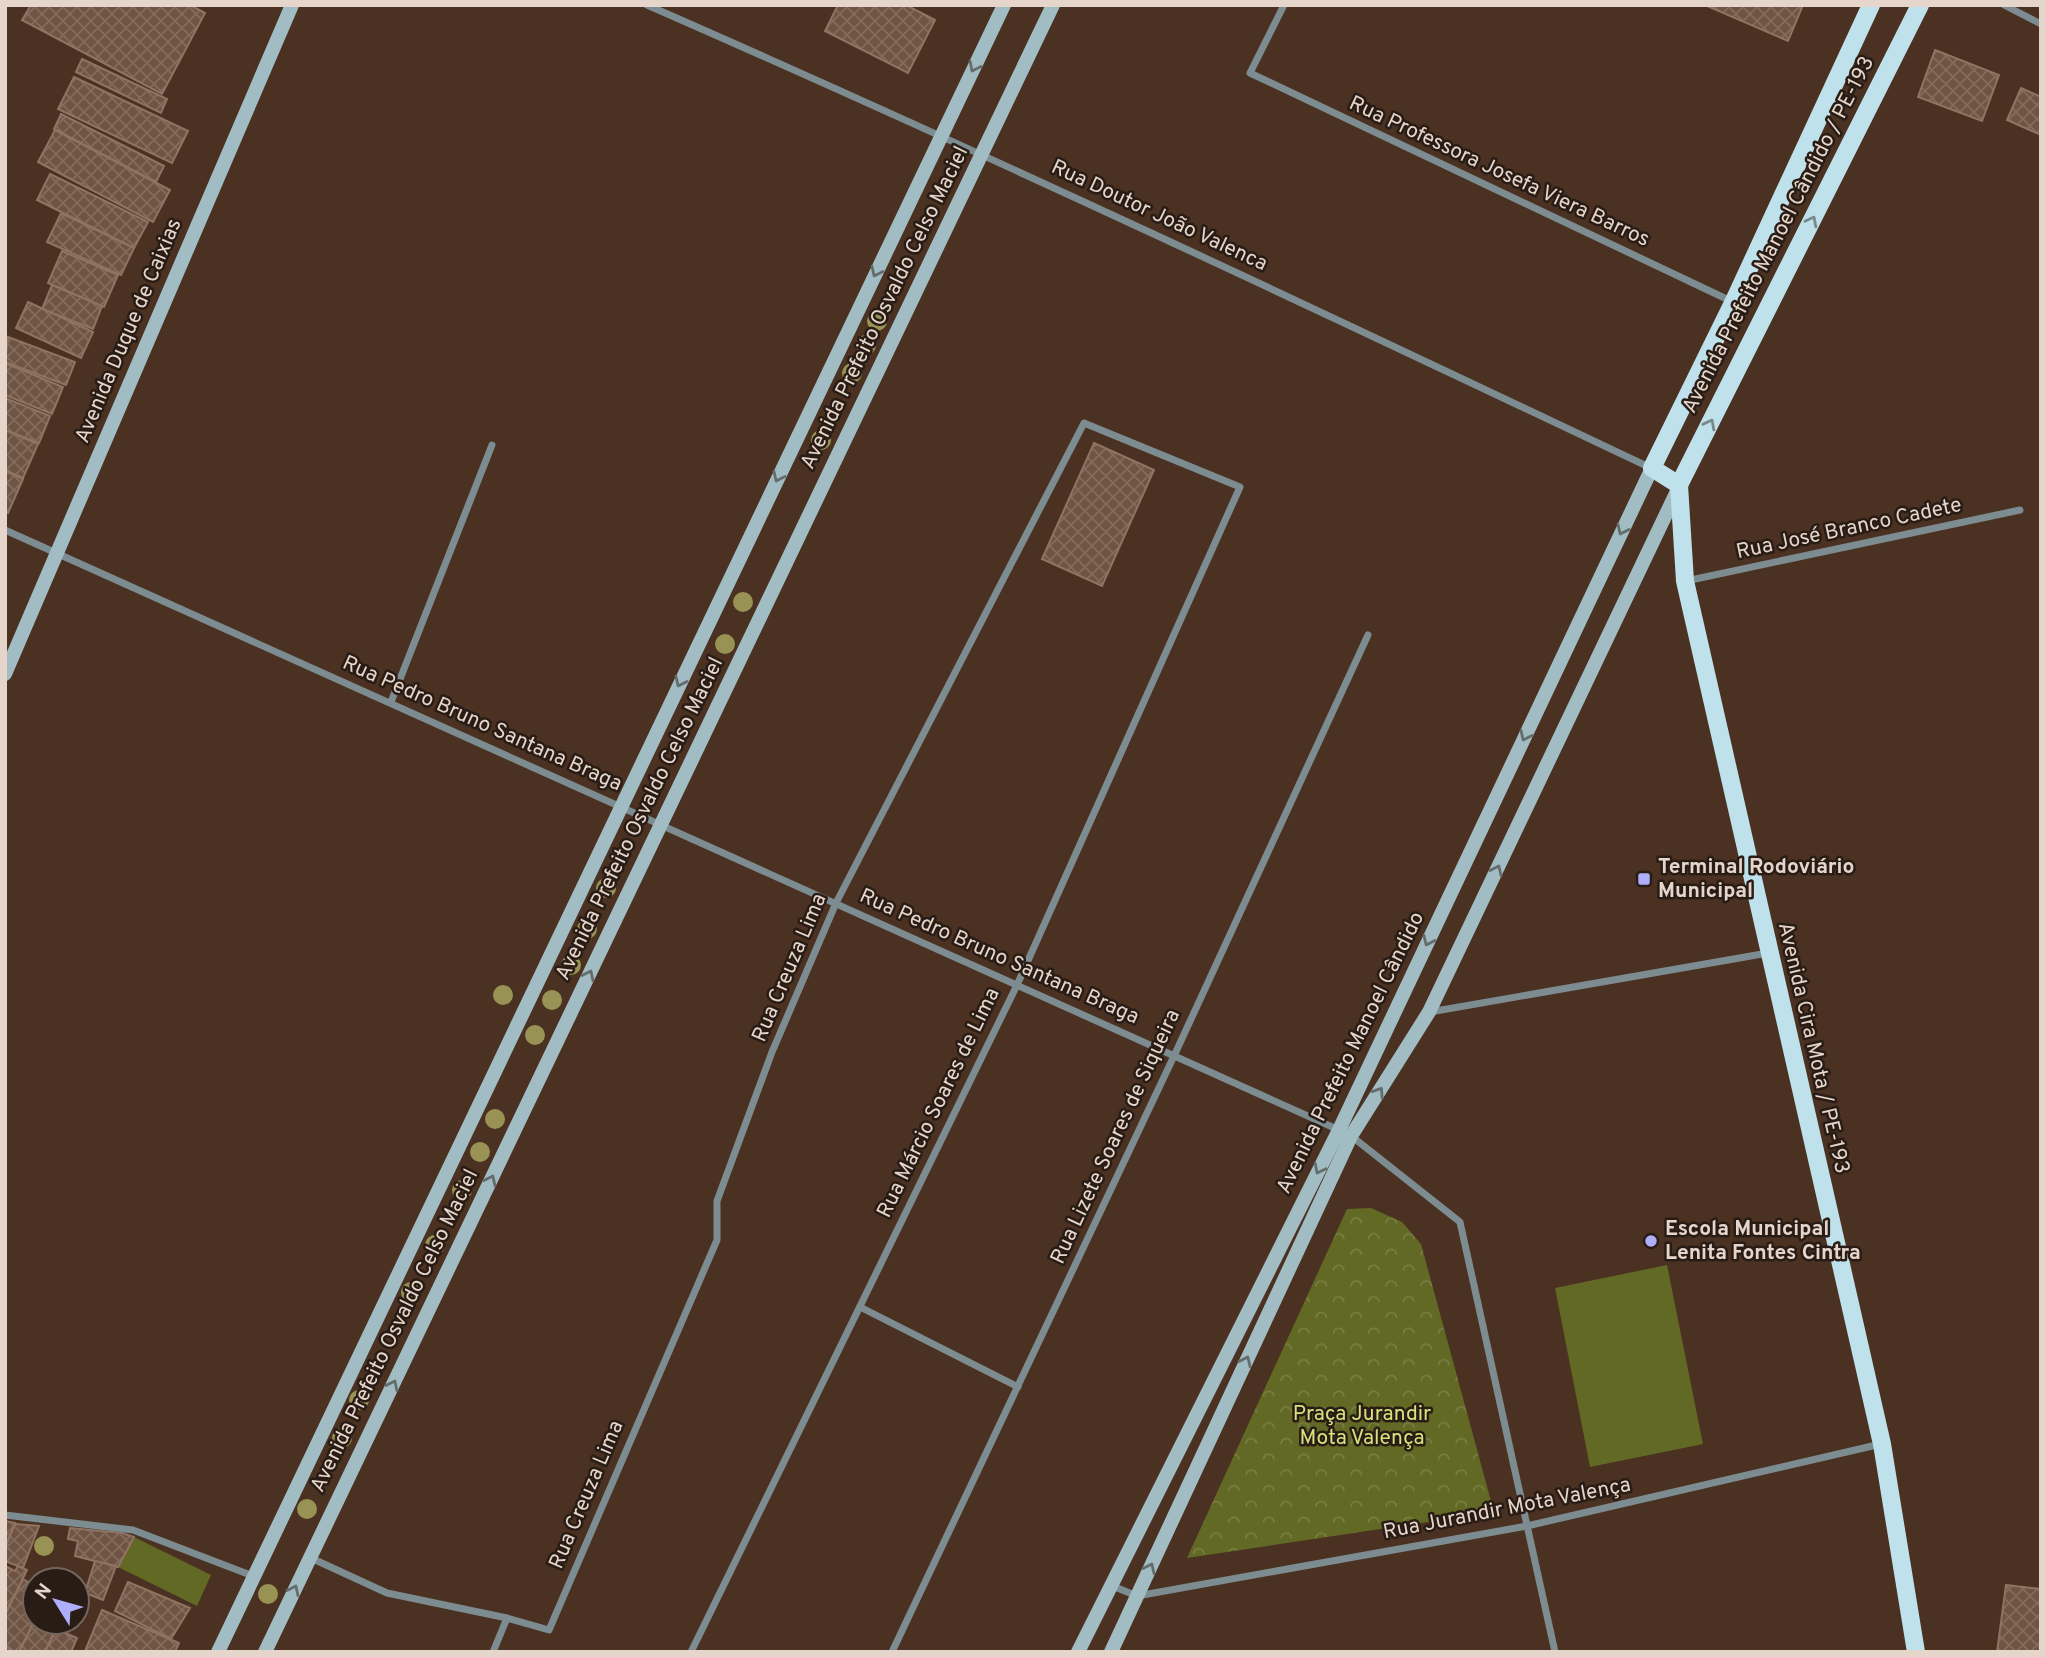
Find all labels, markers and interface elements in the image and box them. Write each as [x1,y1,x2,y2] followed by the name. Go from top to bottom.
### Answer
[1677,52,1881,418] street label: Avenida Prefeito Manoel Cândido / PE-193
[969,60,983,72] one-way arrow
[1344,90,1654,254] street label: Rua Professora Josefa Viera Barros
[795,142,975,474] street label: Avenida Prefeito Osvaldo Celso Maciel
[1047,154,1271,278] street label: Rua Doutor João Valenca
[69,215,189,447] street label: Avenida Duque de Caixias
[1803,216,1817,228] one-way arrow
[870,265,884,277] one-way arrow
[1701,419,1715,431] one-way arrow
[772,470,786,482] one-way arrow
[1734,492,1964,566] street label: Rua José Branco Cadete
[1617,523,1631,535] one-way arrow
[338,650,626,798] street label: Rua Pedro Bruno Santana Braga
[550,653,730,985] street label: Avenida Prefeito Osvaldo Celso Maciel
[674,675,688,687] one-way arrow
[1519,729,1533,741] one-way arrow
[1658,854,1854,905] place label: Terminal Rodoviário Municipal
[1489,865,1503,877] one-way arrow
[1636,871,1652,887] marker: Terminal Rodoviário Municipal
[855,883,1143,1031] street label: Rua Pedro Bruno Santana Braga
[747,890,833,1046] street label: Rua Creuza Lima
[1271,908,1431,1198] street label: Avenida Prefeito Manoel Cândido
[1771,920,1855,1176] street label: Avenida Cira Mota / PE-193
[1422,934,1436,947] one-way arrow
[581,970,595,982] one-way arrow
[871,983,1007,1223] street label: Rua Márcio Soares de Lima
[1045,1005,1187,1269] street label: Rua Lizete Soares de Siqueira
[1370,1086,1383,1099] one-way arrow
[1314,1162,1328,1174] one-way arrow
[305,1165,485,1497] street label: Avenida Prefeito Osvaldo Celso Maciel
[482,1175,496,1187] one-way arrow
[1665,1216,1861,1267] place label: Escola Municipal Lenita Fontes Cintra
[1643,1233,1659,1249] marker: Escola Municipal Lenita Fontes Cintra
[1238,1356,1252,1368] one-way arrow
[384,1380,398,1392] one-way arrow
[1293,1401,1431,1452] park label: Praça Jurandir Mota Valença
[544,1417,630,1573] street label: Rua Creuza Lima
[1381,1472,1633,1546] street label: Rua Jurandir Mota Valença
[1142,1562,1156,1575] one-way arrow
[21,1566,91,1636] north arrow
[30,1579,58,1605] text: N
[286,1585,300,1597] one-way arrow

